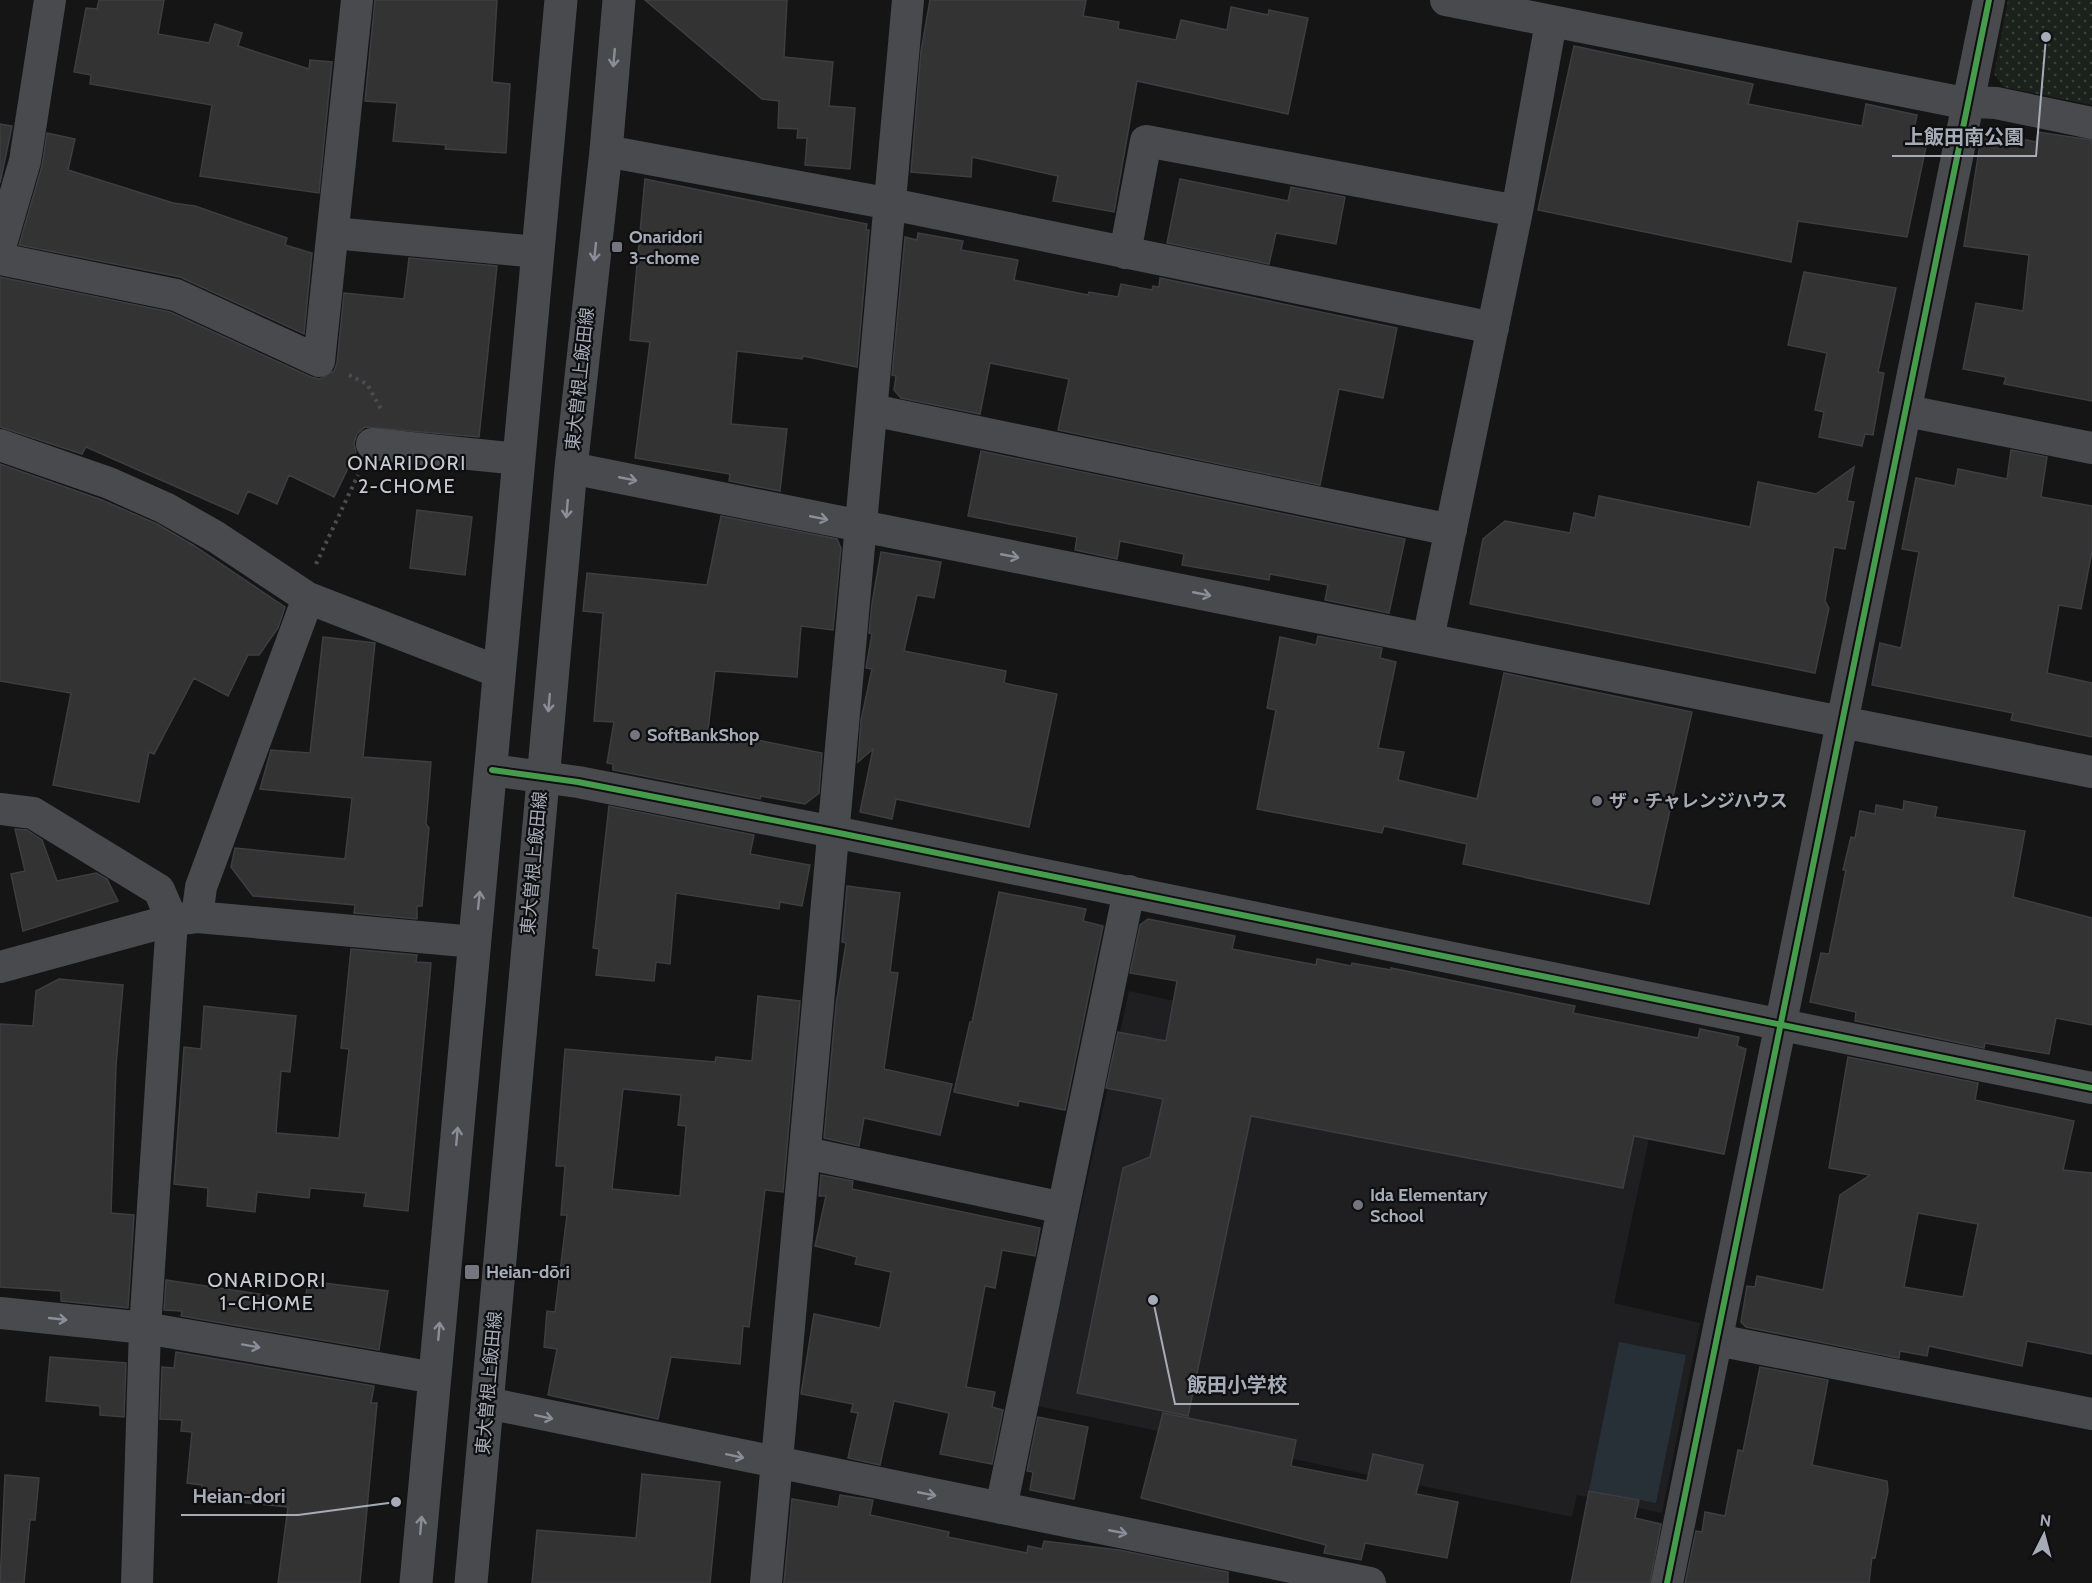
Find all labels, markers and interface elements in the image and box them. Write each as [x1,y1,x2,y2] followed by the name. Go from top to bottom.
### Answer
[608,48,619,68] one-way arrow
[1892,118,2036,156] callout: 上飯田南公園
[1904,125,2024,149] text: 上飯田南公園
[629,226,703,269] place label: Onaridori 3-chome
[610,240,624,254] marker: Onaridori 3-chome
[589,242,600,262] one-way arrow
[562,306,598,452] street label: 東大曽根上飯田線
[347,451,467,498] district label: ONARIDORI 2-CHOME
[618,474,637,485] one-way arrow
[561,498,572,518] one-way arrow
[809,513,828,524] one-way arrow
[1000,551,1020,562] one-way arrow
[1191,589,1211,600] one-way arrow
[543,692,554,712] one-way arrow
[647,724,759,746] place label: SoftBankShop
[628,728,642,742] marker: SoftBankShop
[517,790,551,936] street label: 東大曽根上飯田線
[1609,790,1788,812] place label: ザ・チャレンジハウス
[1590,794,1604,808] marker: ザ・チャレンジハウス
[474,891,485,911] one-way arrow
[452,1127,463,1147] one-way arrow
[1370,1184,1488,1227] place label: Ida Elementary School
[1351,1198,1365,1212] marker: Ida Elementary School
[486,1261,570,1283] place label: Heian-dōri
[463,1263,481,1281] marker: Heian-dōri
[207,1268,327,1315] district label: ONARIDORI 1-CHOME
[472,1310,506,1456] street label: 東大曽根上飯田線
[48,1314,68,1325] one-way arrow
[434,1321,445,1341] one-way arrow
[241,1341,261,1352] one-way arrow
[1175,1366,1299,1404] callout: 飯田小学校
[1187,1373,1287,1397] text: 飯田小学校
[534,1412,554,1423] one-way arrow
[725,1451,745,1462] one-way arrow
[181,1477,298,1515] callout: Heian-dori
[193,1484,286,1508] text: Heian-dori
[916,1489,936,1500] one-way arrow
[2014,1505,2074,1565] north arrow
[2039,1511,2052,1531] text: N
[416,1515,427,1535] one-way arrow
[1108,1527,1127,1538] one-way arrow

